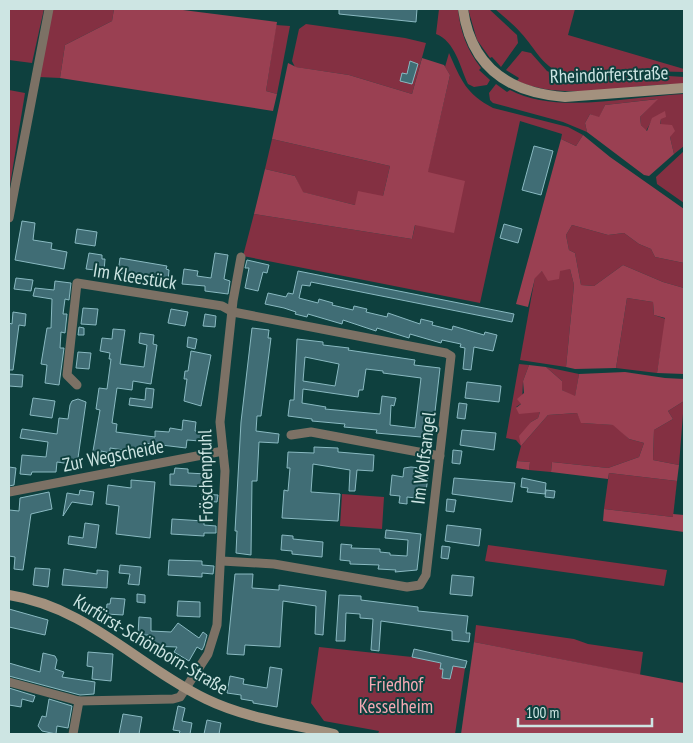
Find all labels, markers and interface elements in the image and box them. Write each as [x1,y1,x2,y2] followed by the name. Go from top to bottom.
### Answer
[549,60,669,88] street label: Rheindörferstraße
[92,258,179,295] street label: Im Kleestück
[405,410,441,506] street label: Im Wolfsangel
[192,429,218,523] street label: Fröschenpfuhl
[60,433,166,477] street label: Zur Wegscheide
[69,588,233,700] street label: Kurfürst-Schönborn-Straße
[359,672,433,718] park label: Friedhof Kesselheim
[518,696,652,728] scale bar
[526,703,559,722] text: 100 m

